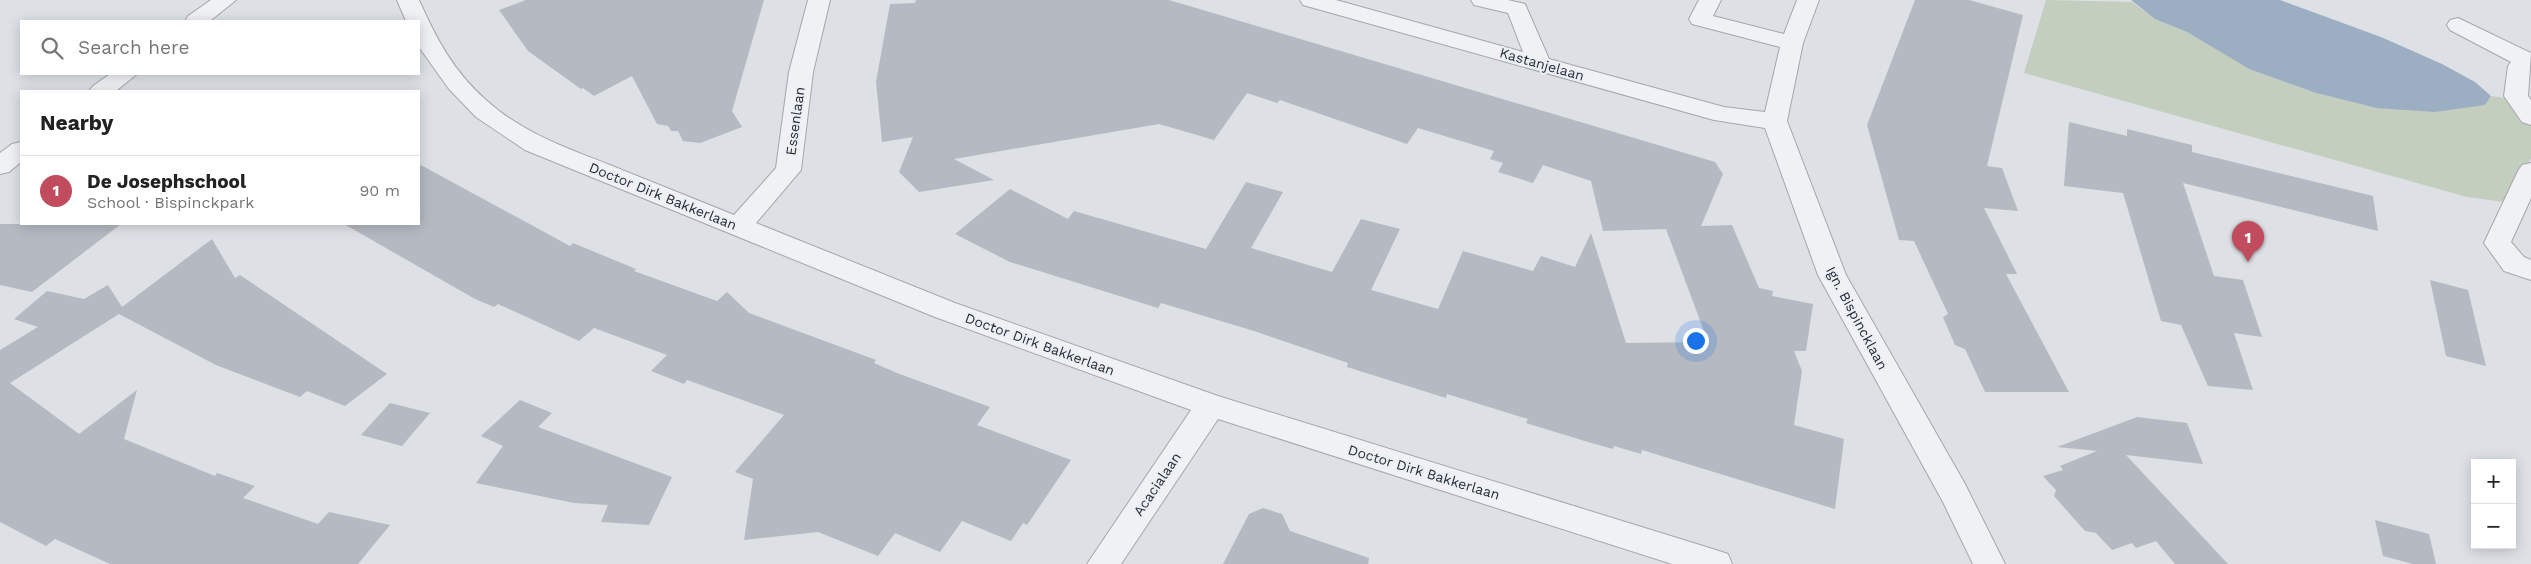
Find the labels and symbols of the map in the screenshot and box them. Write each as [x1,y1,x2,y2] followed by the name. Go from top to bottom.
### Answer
[1498,44,1586,84] street label: Kastanjelaan
[782,86,808,156] street label: Essenlaan
[587,159,739,233] street label: Doctor Dirk Bakkerlaan
[2232,221,2264,262] pin: 1
[1823,264,1891,372] street label: Ign. Bispincklaan
[963,309,1117,379] street label: Doctor Dirk Bakkerlaan
[1683,328,1709,354] your location
[1346,441,1502,503] street label: Doctor Dirk Bakkerlaan
[1130,449,1184,519] street label: Acacialaan

